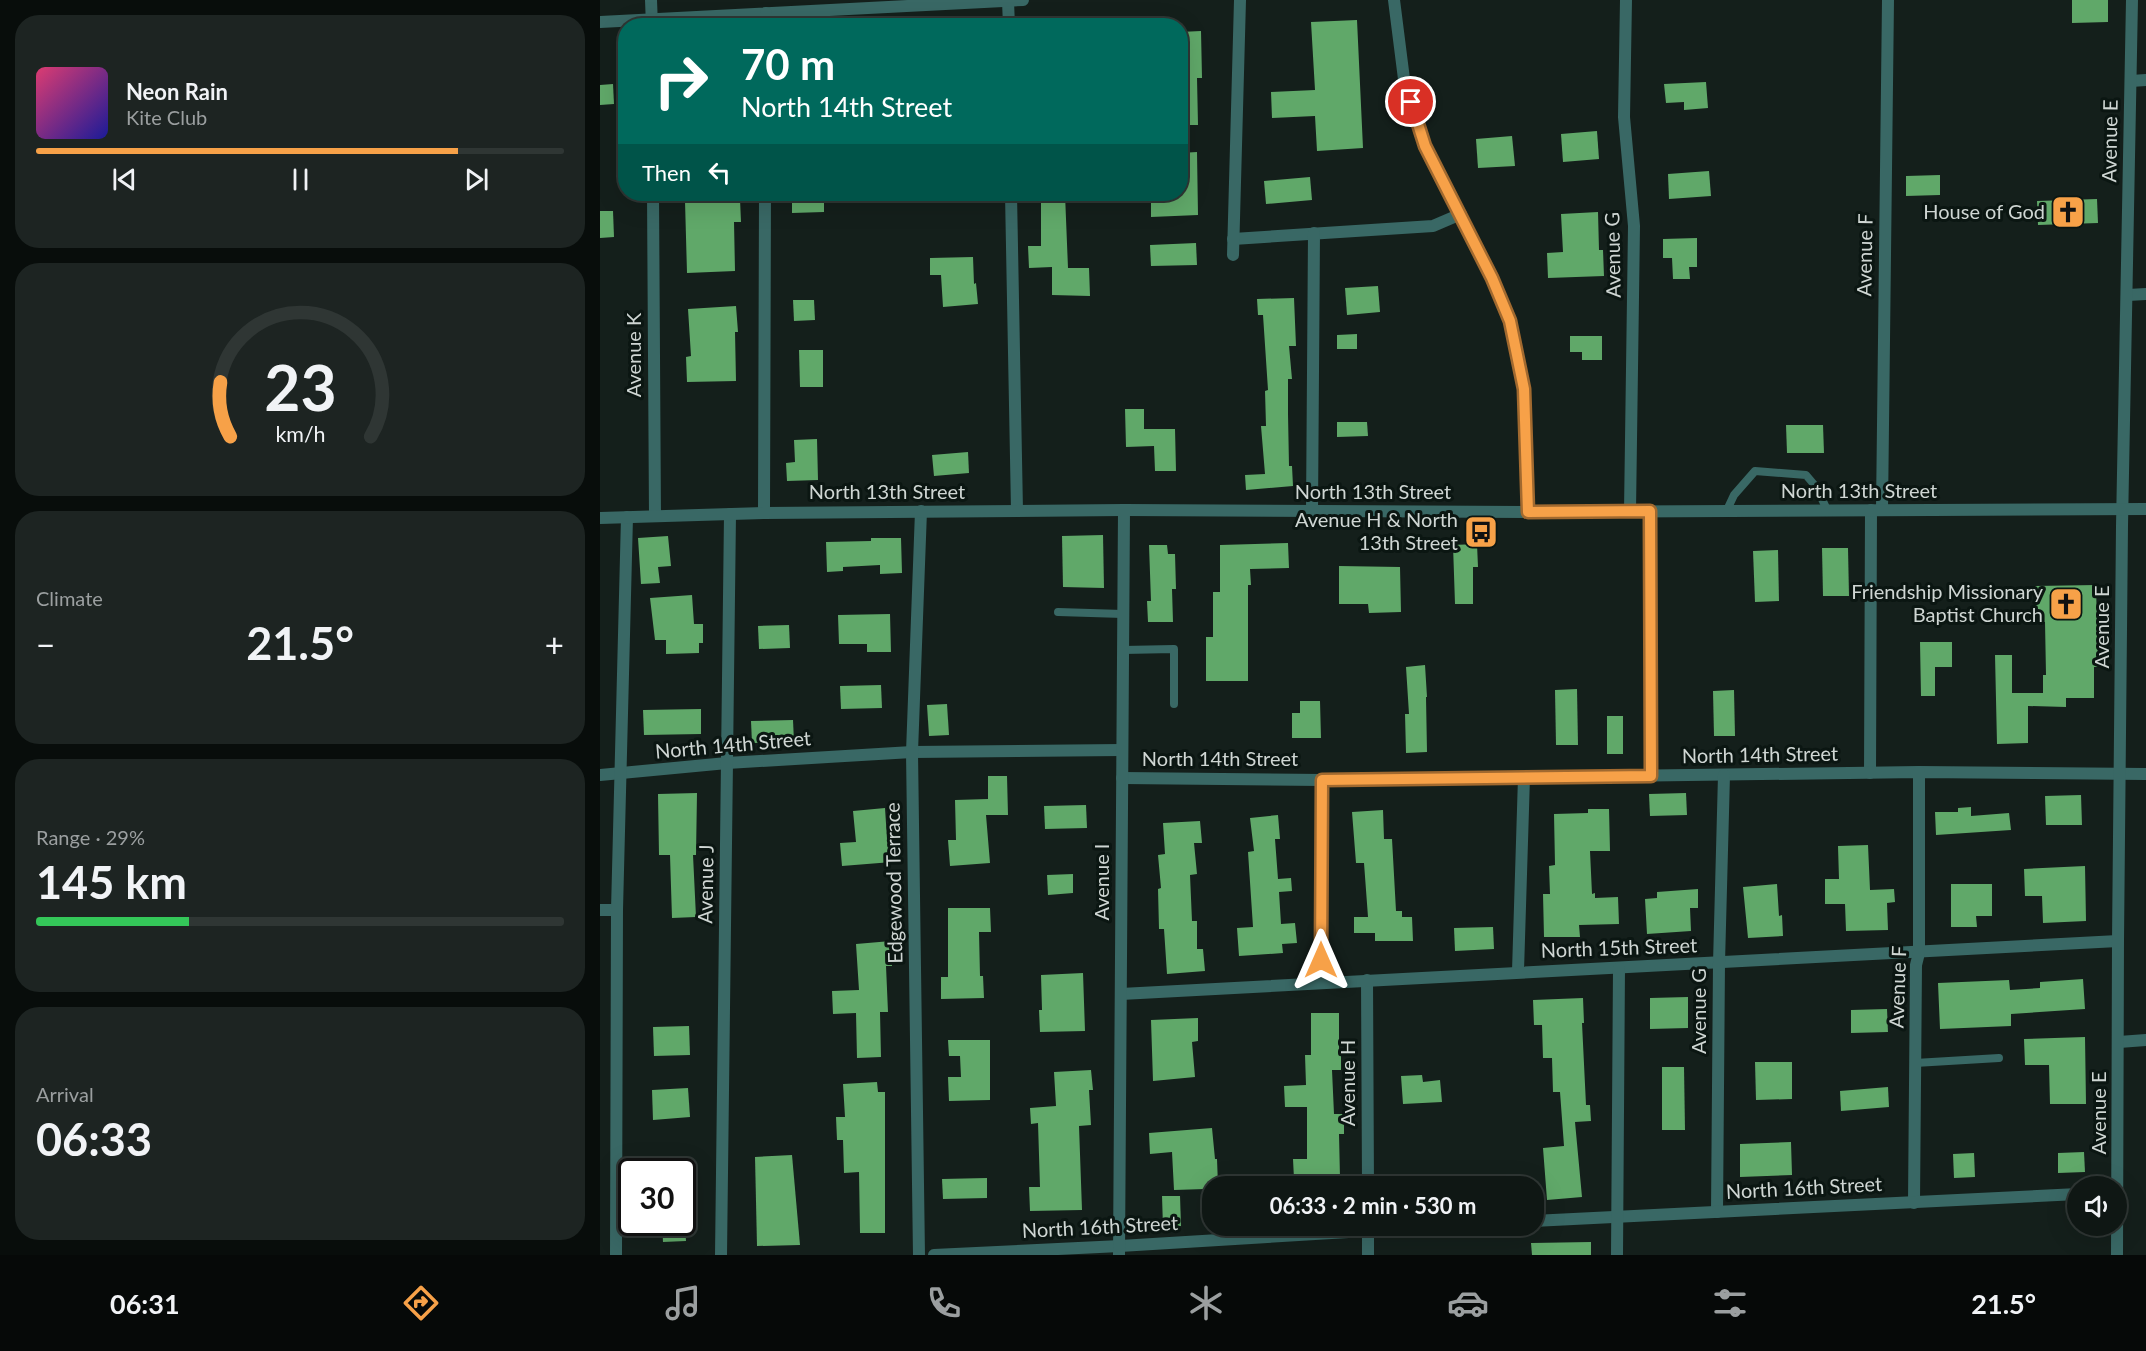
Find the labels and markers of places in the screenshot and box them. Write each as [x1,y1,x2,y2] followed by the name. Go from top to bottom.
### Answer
[1385,76,1436,127] pin
[2050,194,2086,230] church icon: House of God
[1923,199,2045,223] place label: House of God
[1295,507,1458,554] place label: Avenue H & North 13th Street
[1463,514,1499,550] bus stop icon: Avenue H & North 13th Street
[1851,579,2044,626] place label: Friendship Missionary Baptist Church
[2048,586,2084,622] church icon: Friendship Missionary Baptist Church

